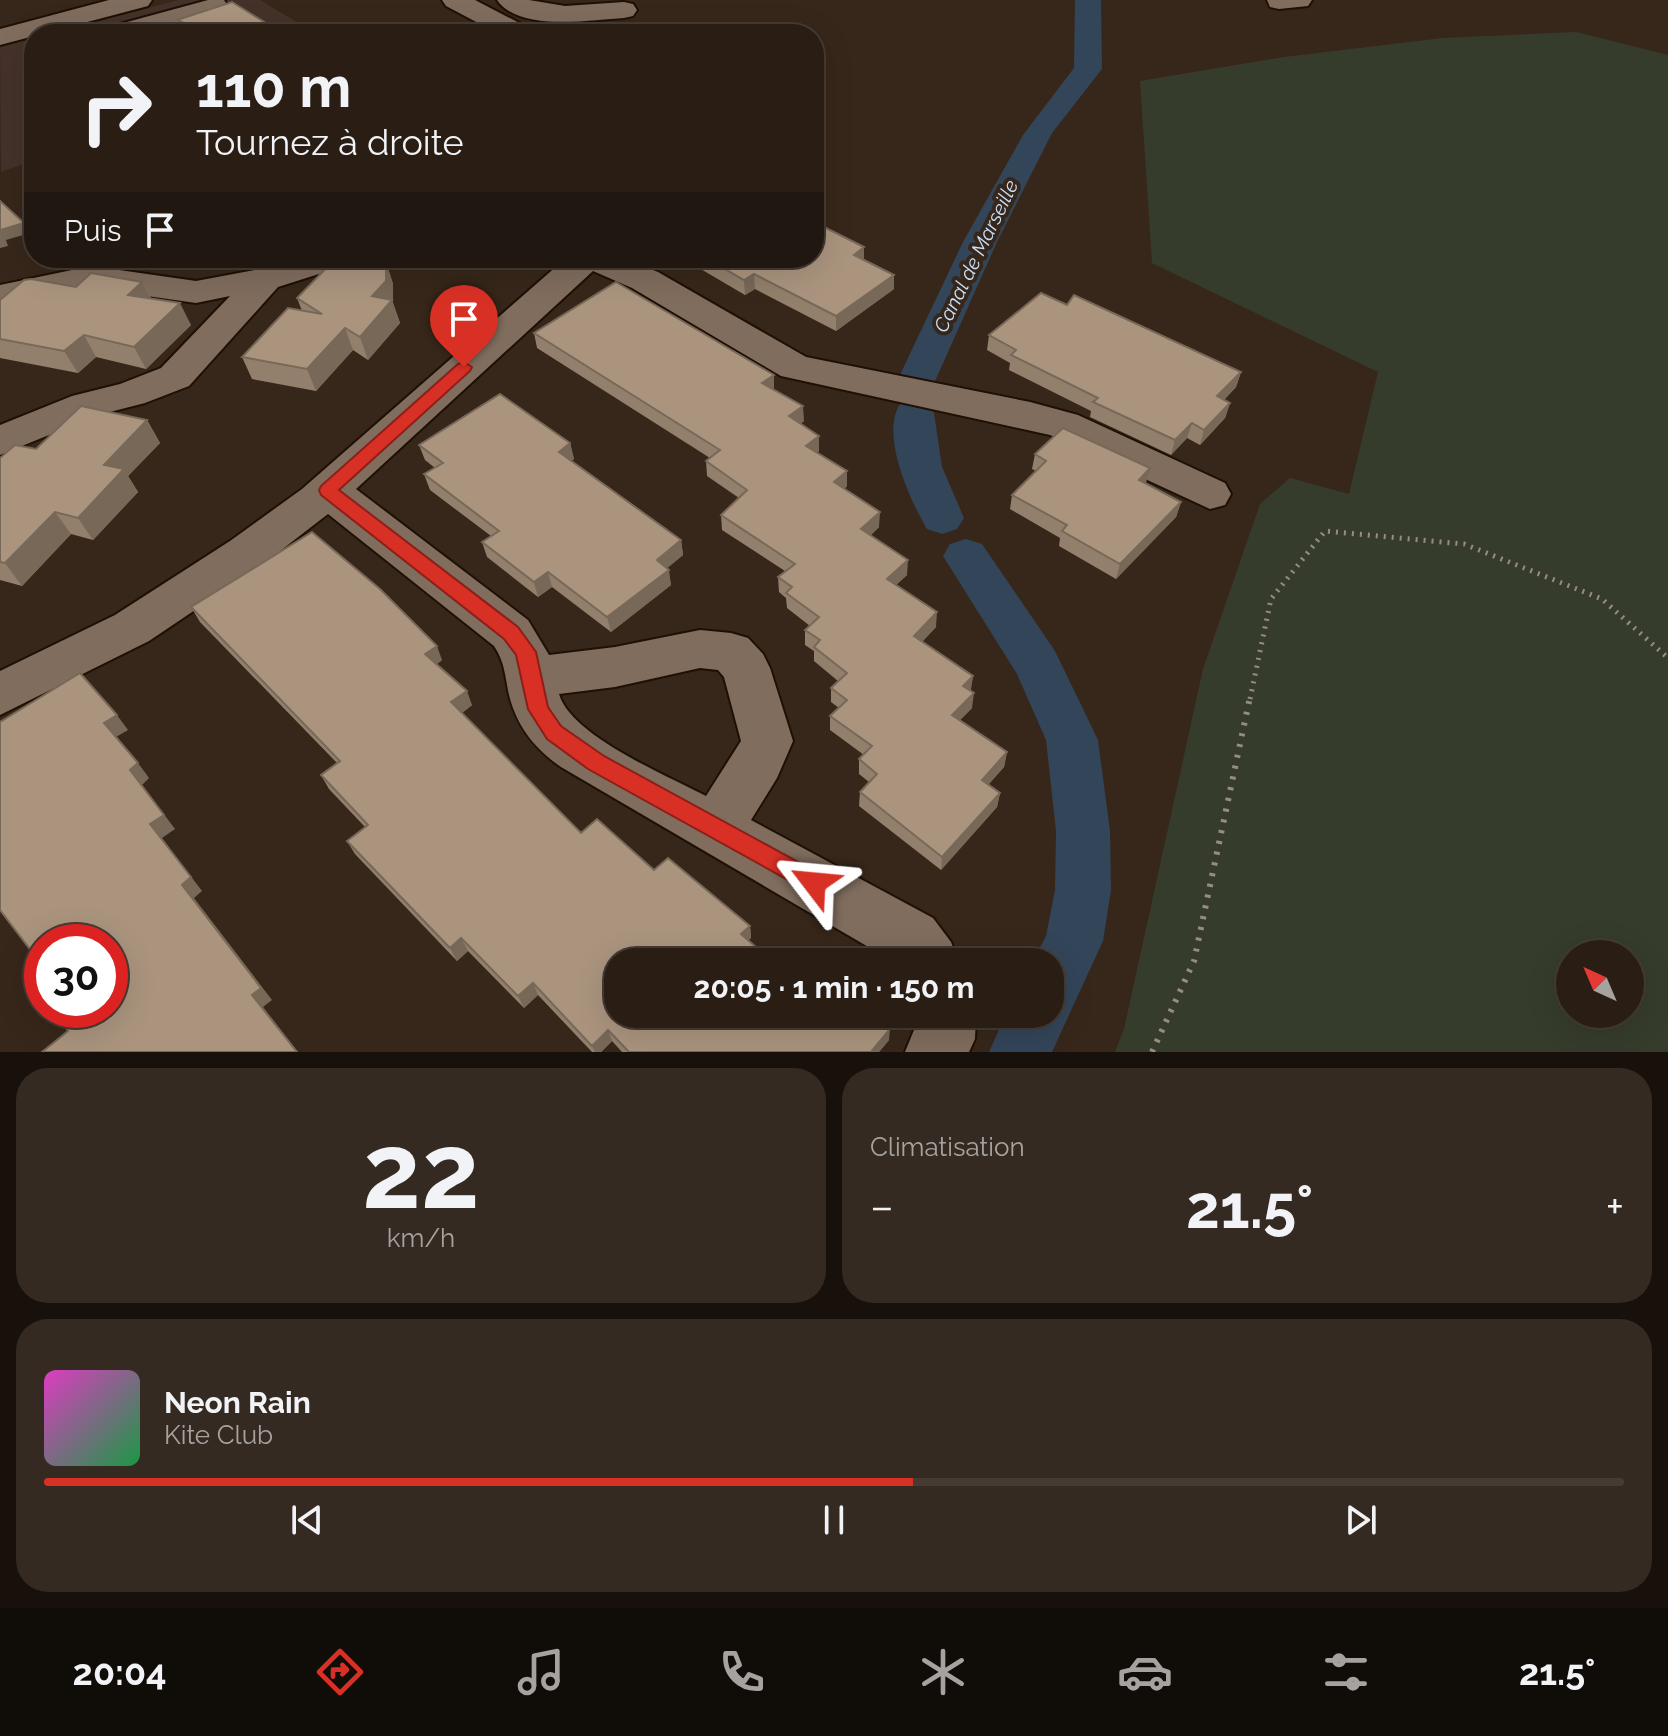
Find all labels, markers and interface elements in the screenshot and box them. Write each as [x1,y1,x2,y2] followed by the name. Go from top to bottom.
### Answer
[196,54,351,120] text: 110 m
[64,56,168,160] icon: right
[196,121,464,163] text: Tournez à droite
[929,176,1023,336] water label: Canal de Marseille
[138,208,182,252] icon: arrive
[64,213,122,248] text: Puis
[430,285,498,367] pin
[442,297,486,341] icon: arrive
[772,841,856,925] position arrow
[24,924,128,1028] speed limit sign: 30
[1556,940,1644,1028] north arrow
[1556,940,1644,1028] map controls
[694,970,974,1005] text: 20:05 · 1 min · 150 m
[362,1110,480,1232] text: 22
[870,1132,1025,1162] text: Climatisation
[1186,1172,1313,1242] text: 21.5°
[870,1181,894,1232] text: −
[1606,1181,1624,1232] text: +
[387,1223,455,1253] text: km/h
[164,1385,311,1420] text: Neon Rain
[164,1420,273,1450] text: Kite Club
[285,1498,329,1542] icon: previous
[812,1498,856,1542] icon: pause
[1339,1498,1383,1542] icon: next
[312,1644,368,1700] icon: directions
[513,1644,569,1700] icon: music
[714,1644,770,1700] icon: phone
[915,1644,971,1700] icon: climate
[1117,1644,1173,1700] icon: car
[1318,1644,1374,1700] icon: filters
[73,1651,167,1693] text: 20:04
[1519,1651,1595,1693] text: 21.5°

